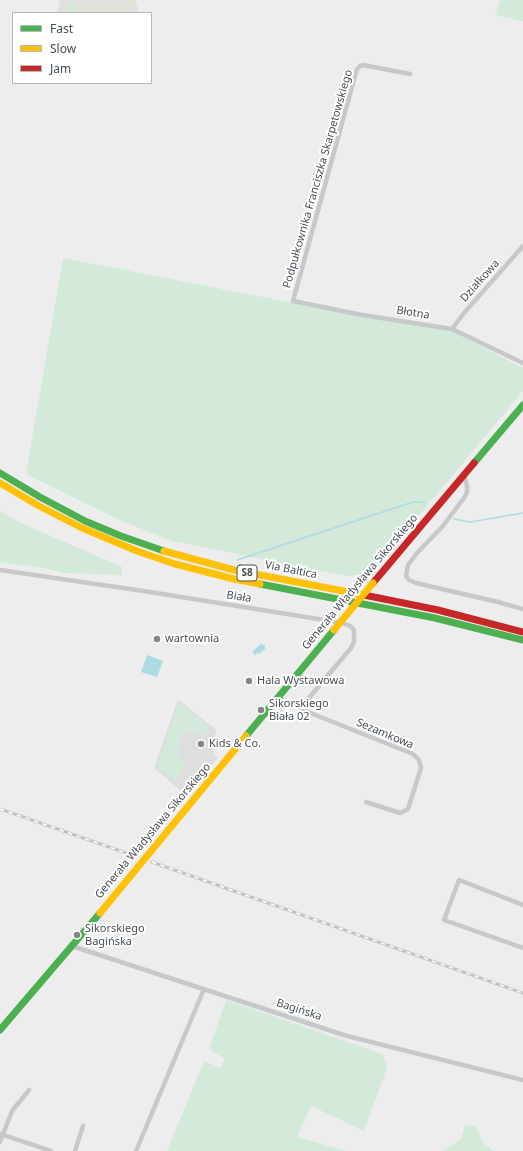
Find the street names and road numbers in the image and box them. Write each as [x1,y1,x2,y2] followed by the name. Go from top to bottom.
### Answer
[280,68,356,290] street label: Podpułkownika Franciszka Skarpetowskiego
[458,257,502,305] street label: Działkowa
[395,304,431,322] street label: Błotna
[299,512,421,652] street label: Generała Władysława Sikorskiego
[264,558,318,582] street label: Via Baltica
[237,565,257,581] road number: S8
[226,589,252,605] street label: Biała
[354,716,416,752] street label: Sezamkowa
[92,761,214,901] street label: Generała Władysława Sikorskiego
[275,996,323,1024] street label: Bagińska

